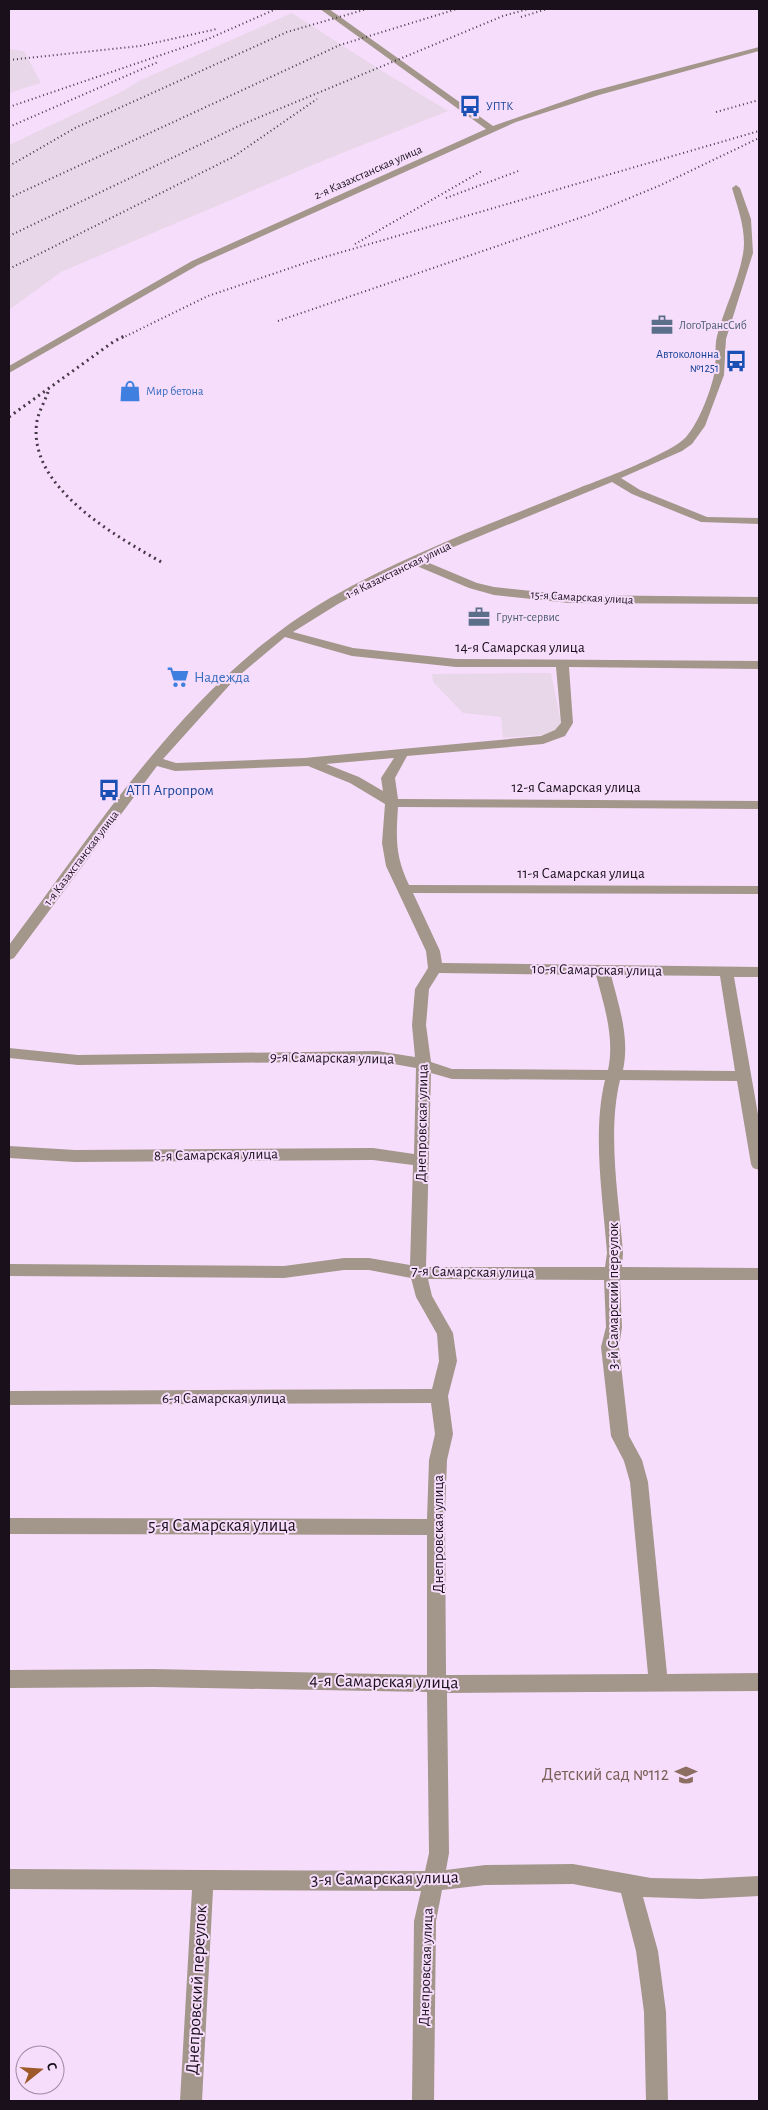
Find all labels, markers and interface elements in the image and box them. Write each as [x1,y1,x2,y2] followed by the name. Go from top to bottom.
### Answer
[457,93,483,119] bus stop icon: УПТК
[486,100,513,112] place label: УПТК
[312,143,425,202] street label: 2-я Казахстанская улица
[649,312,675,338] office icon: ЛогоТрансСиб
[679,319,747,331] place label: ЛогоТрансСиб
[656,348,720,374] place label: Автоколонна №1251
[723,348,749,374] bus stop icon: Автоколонна №1251
[117,378,143,404] shop icon: Мир бетона
[146,385,204,397] place label: Мир бетона
[343,539,453,602] street label: 1-я Казахстанская улица
[530,588,634,607] street label: 15-я Самарская улица
[466,604,492,630] office icon: Грунт-сервис
[496,611,560,624] place label: Грунт-сервис
[455,640,585,655] street label: 14-я Самарская улица
[165,664,191,690] supermarket icon: Надежда
[194,670,250,685] place label: Надежда
[96,777,122,803] bus stop icon: АТП Агропром
[511,780,641,795] street label: 12-я Самарская улица
[126,783,214,798] place label: АТП Агропром
[41,808,122,908] street label: 1-я Казахстанская улица
[517,866,645,881] street label: 11-я Самарская улица
[532,961,662,979] street label: 10-я Самарская улица
[270,1049,394,1067] street label: 9-я Самарская улица
[413,1064,431,1182] street label: Днепровская улица
[154,1146,278,1164] street label: 8-я Самарская улица
[606,1222,621,1370] street label: 3-й Самарский переулок
[411,1263,535,1281] street label: 7-я Самарская улица
[162,1391,286,1406] street label: 6-я Самарская улица
[431,1475,446,1593] street label: Днепровская улица
[148,1517,296,1535] street label: 5-я Самарская улица
[309,1672,459,1692] street label: 4-я Самарская улица
[673,1762,699,1788] school or university icon: Детский сад №112
[542,1766,669,1784] place label: Детский сад №112
[311,1869,459,1889] street label: 3-я Самарская улица
[184,1904,210,2075] street label: Днепровский переулок
[416,1907,436,2026] street label: Днепровская улица
[15,2045,65,2095] north arrow
[44,2061,59,2072] text: С

